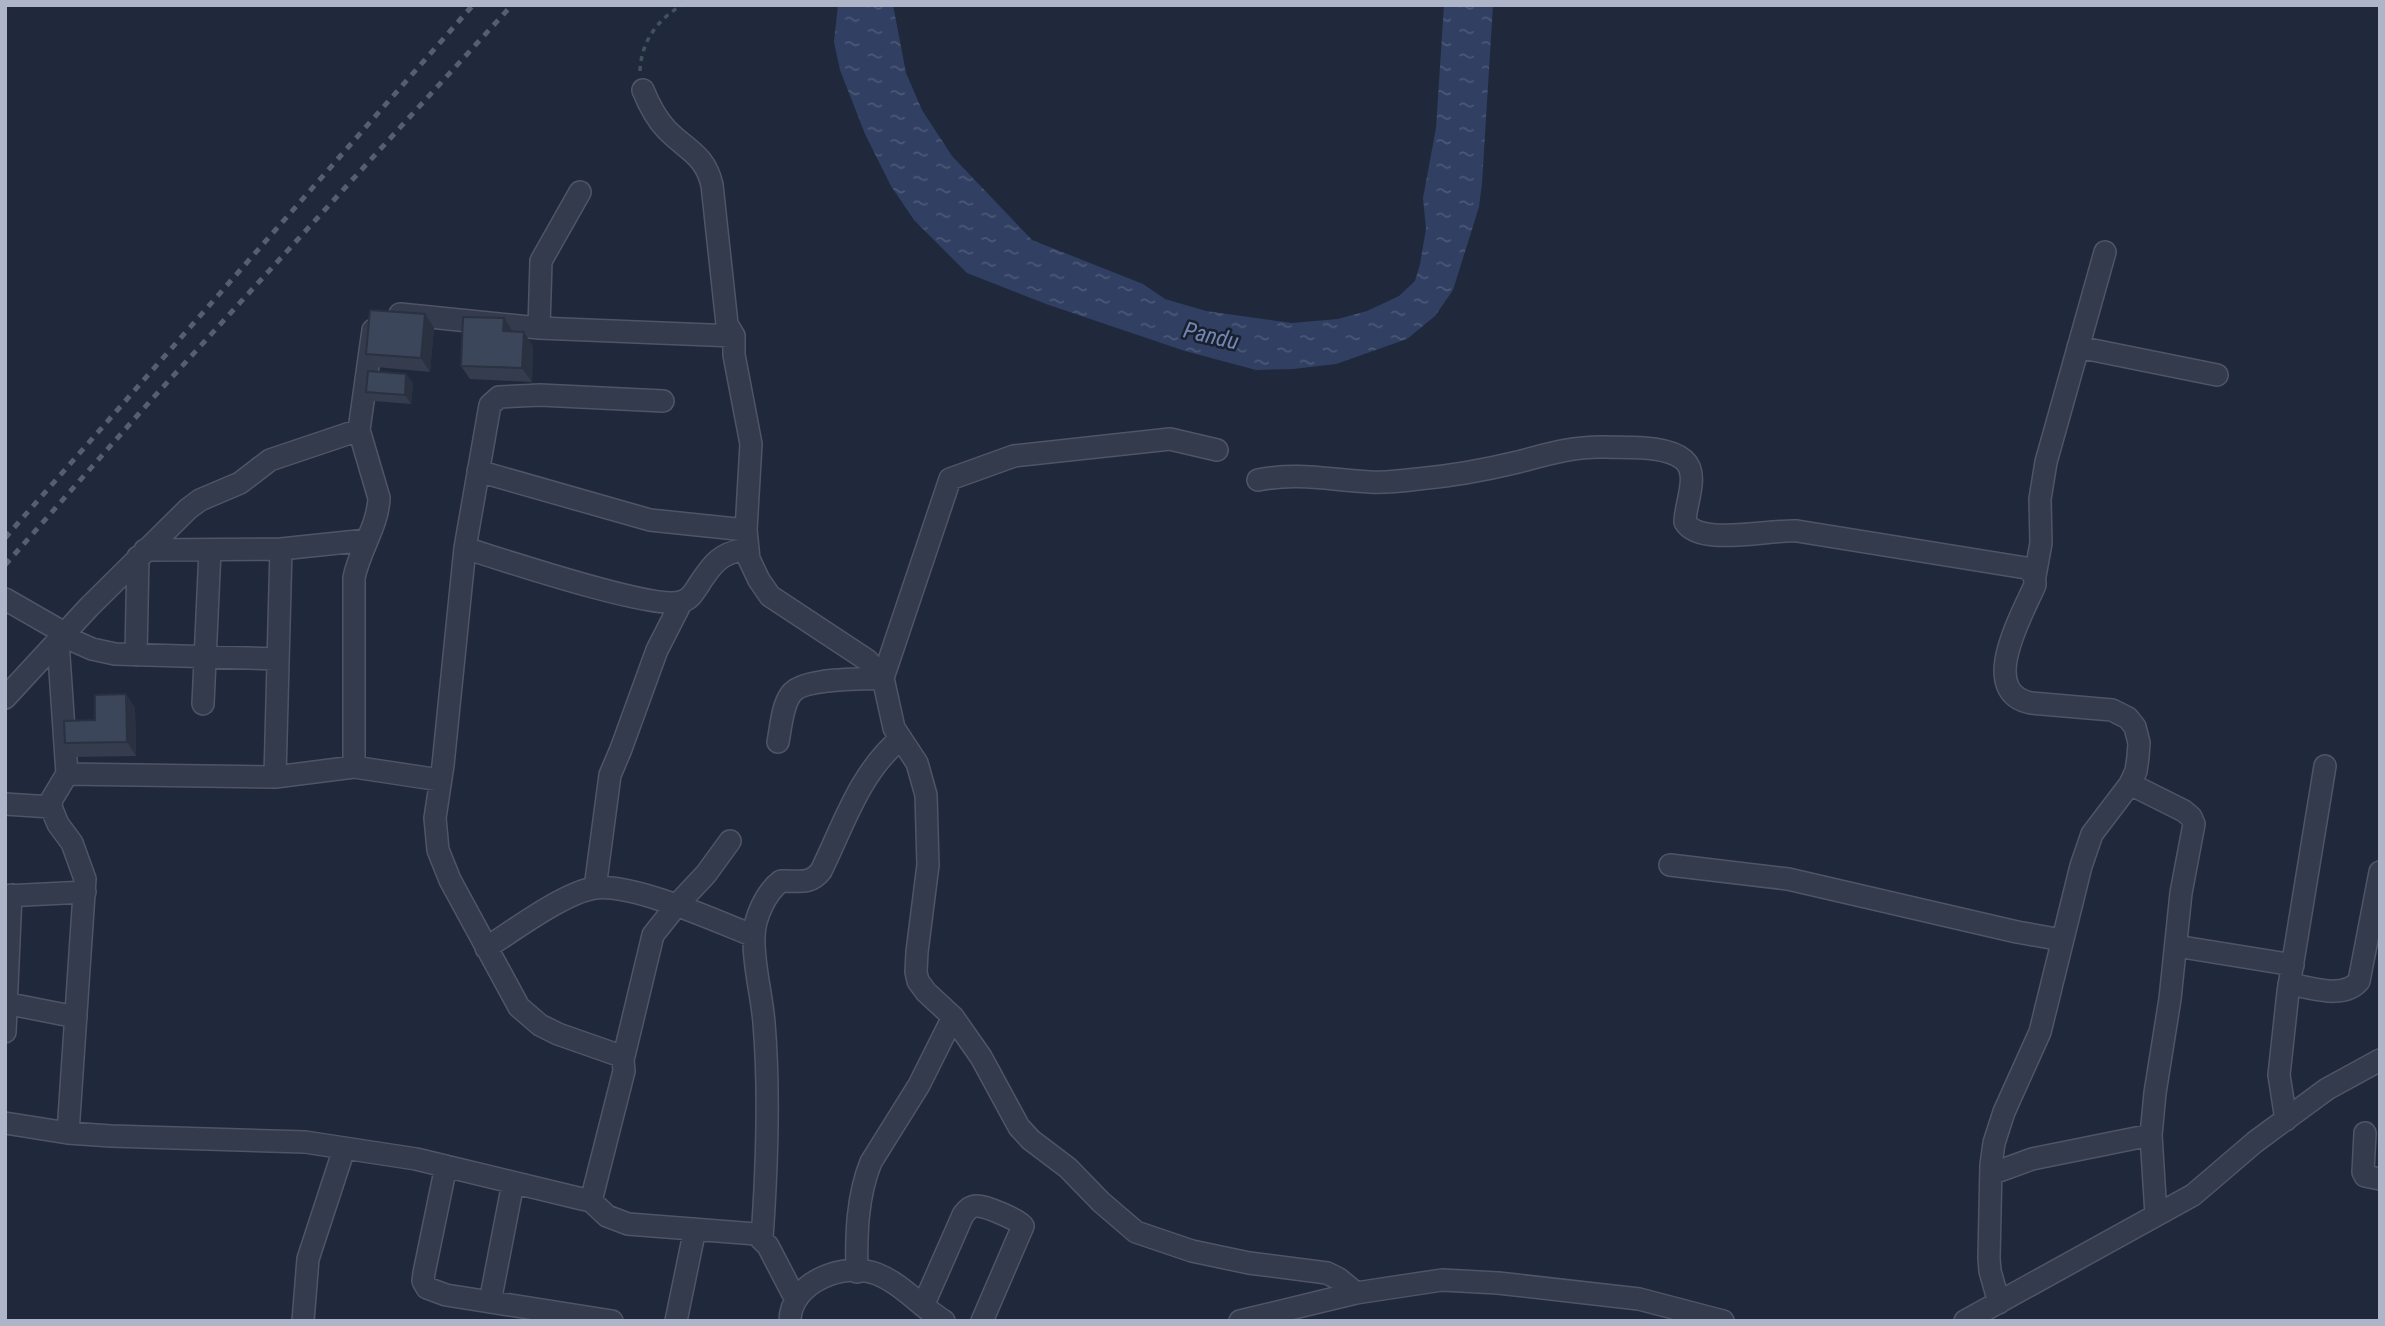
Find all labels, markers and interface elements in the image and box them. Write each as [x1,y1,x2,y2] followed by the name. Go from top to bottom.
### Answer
[1181,317,1241,355] water label: Pandu

